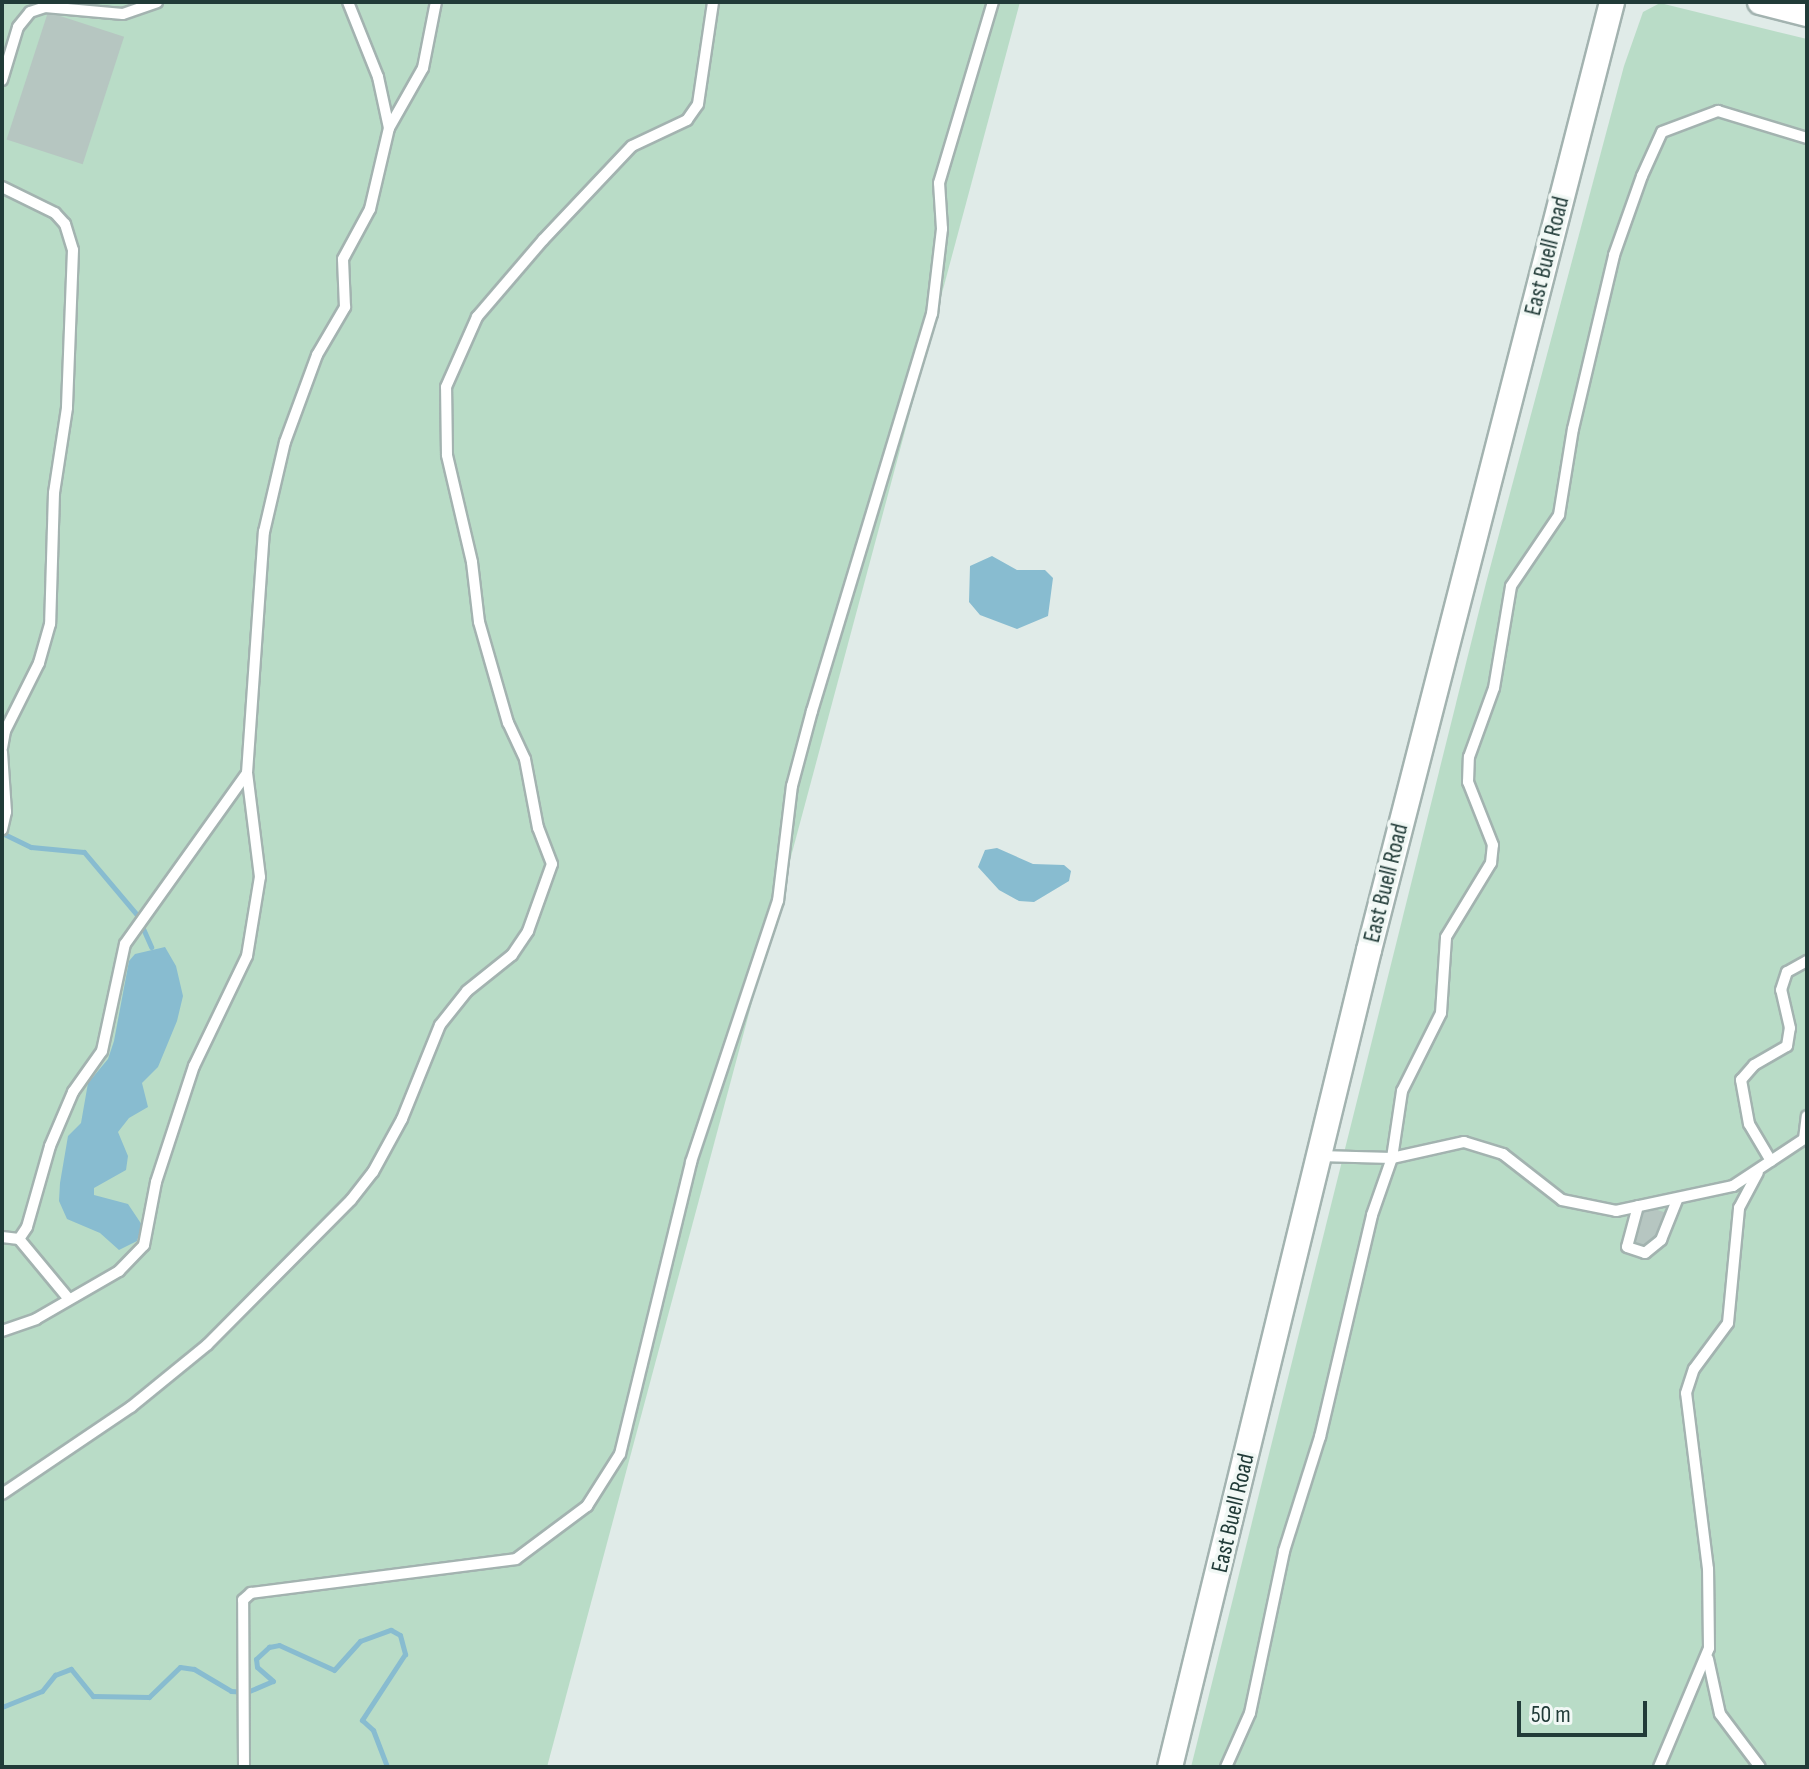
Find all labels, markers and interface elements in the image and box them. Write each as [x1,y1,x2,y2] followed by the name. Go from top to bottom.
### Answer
[1518,194,1576,318] street label: East Buell Road
[1357,821,1415,945] street label: East Buell Road
[1205,1451,1261,1575] street label: East Buell Road
[1521,1685,1651,1735] scale bar
[1531,1700,1571,1729] text: 50 m

